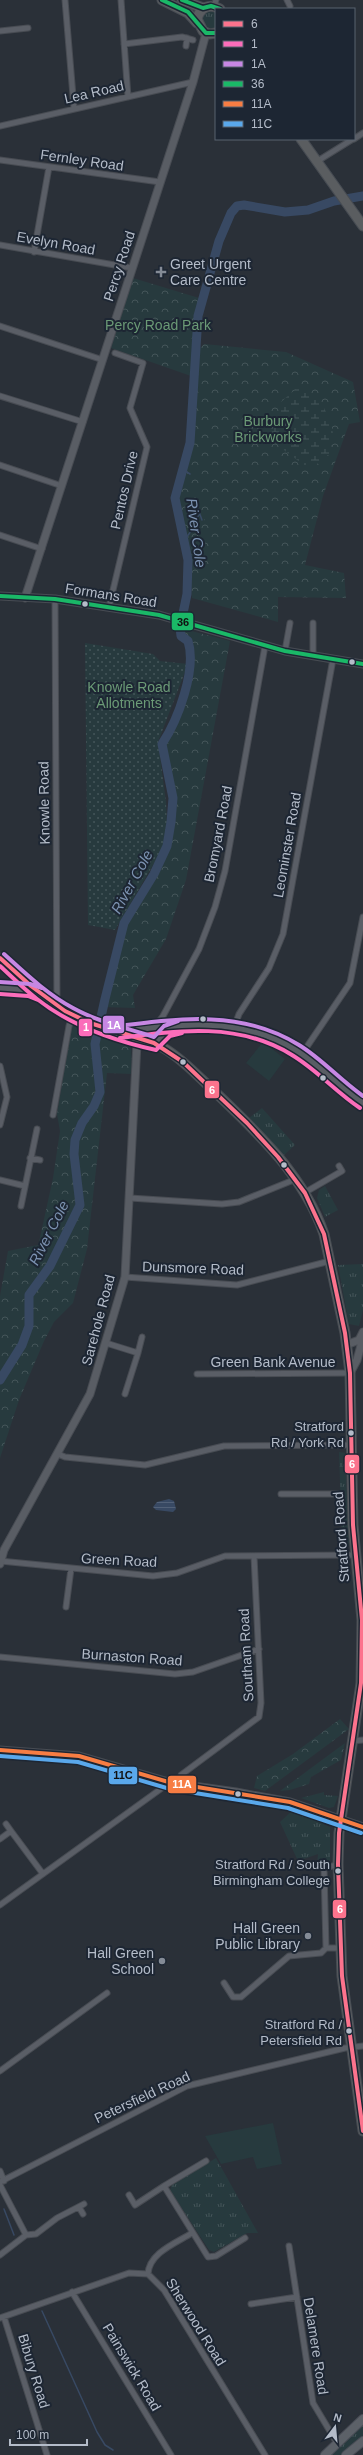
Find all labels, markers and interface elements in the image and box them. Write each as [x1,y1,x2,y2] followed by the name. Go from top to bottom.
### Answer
[215,8,355,140] legend
[251,17,258,31] text: 6
[251,37,258,51] text: 1
[251,57,266,71] text: 1A
[63,77,125,107] street label: Lea Road
[251,77,265,91] text: 36
[251,97,271,111] text: 11A
[251,117,272,131] text: 11C
[39,146,125,174] street label: Fernley Road
[16,228,96,258] street label: Evelyn Road
[100,229,138,303] street label: Percy Road
[170,256,251,288] place label: Greet Urgent Care Centre
[155,266,167,278] marker: Greet Urgent Care Centre
[105,317,212,333] park label: Percy Road Park
[234,413,302,445] park label: Burbury Brickworks
[107,449,141,531] street label: Pentos Drive
[183,497,210,569] water label: River Cole
[64,580,158,610] street label: Formans Road
[80,599,90,609] unlabelled marker
[171,612,194,631] line badge: 36
[177,616,189,628] text: 36
[347,657,357,667] unlabelled marker
[87,679,171,711] park label: Knowle Road Allotments
[35,761,53,845] street label: Knowle Road
[201,784,235,884] street label: Bromyard Road
[270,791,304,899] street label: Leominster Road
[107,847,156,917] water label: River Cole
[198,1014,208,1024] unlabelled marker
[102,1015,125,1034] line badge: 1A
[78,1018,93,1037] line badge: 1
[107,1019,121,1031] text: 1A
[83,1021,89,1033] text: 1
[178,1057,188,1067] unlabelled marker
[318,1073,328,1083] unlabelled marker
[204,1080,220,1099] line badge: 6
[209,1084,215,1096] text: 6
[279,1160,289,1170] unlabelled marker
[25,1198,72,1268] water label: River Cole
[142,1258,244,1278] street label: Dunsmore Road
[78,1273,118,1367] street label: Sarehole Road
[210,1354,336,1370] street label: Green Bank Avenue
[271,1419,344,1450] place label: Stratford Rd / York Rd
[346,1428,356,1438] marker: Stratford Rd / York Rd
[344,1454,360,1474] line badge: 6
[349,1458,355,1470] text: 6
[330,1491,352,1583] street label: Stratford Road
[80,1550,158,1570] street label: Green Road
[236,1608,256,1702] street label: Southam Road
[81,1645,183,1669] street label: Burnaston Road
[108,1766,138,1785] line badge: 11C
[113,1769,133,1781] text: 11C
[167,1775,197,1794] line badge: 11A
[172,1778,192,1790] text: 11A
[233,1789,243,1799] unlabelled marker
[213,1857,330,1888] place label: Stratford Rd / South Birmingham College
[333,1866,343,1876] marker: Stratford Rd / South Birmingham College
[332,1899,347,1919] line badge: 6
[337,1903,343,1915] text: 6
[215,1920,300,1952] place label: Hall Green Public Library
[303,1931,313,1941] marker: Hall Green Public Library
[87,1945,154,1977] place label: Hall Green School
[157,1956,167,1966] marker: Hall Green School
[260,2017,342,2048] place label: Stratford Rd / Petersfield Rd
[344,2026,354,2036] marker: Stratford Rd / Petersfield Rd
[92,2068,192,2126] street label: Petersfield Road
[163,2275,229,2369] street label: Sherwood Road
[300,2296,332,2396] street label: Delamere Road
[99,2320,165,2414] street label: Painswick Road
[15,2332,53,2410] street label: Bibury Road
[315,2407,355,2447] north arrow
[332,2411,343,2424] text: N
[10,2421,87,2447] scale bar
[16,2428,49,2442] text: 100 m

